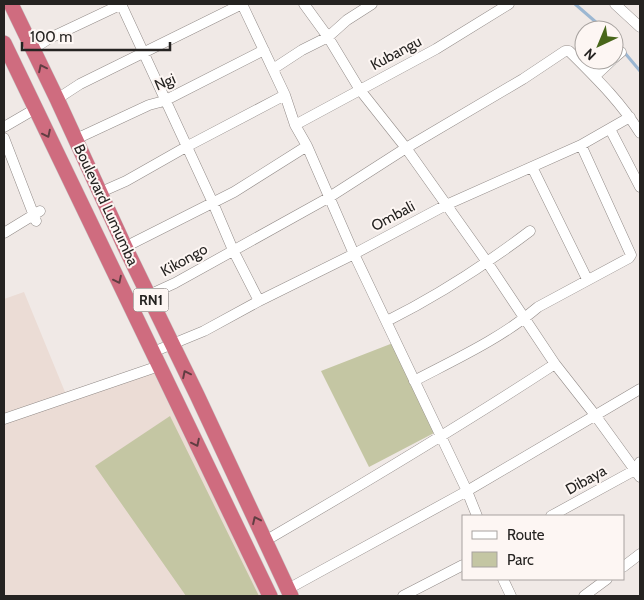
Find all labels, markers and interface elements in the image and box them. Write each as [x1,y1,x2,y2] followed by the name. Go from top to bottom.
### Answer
[22,20,170,52] scale bar
[574,20,624,70] north arrow
[30,28,72,46] text: 100 m
[367,32,425,74] street label: Kubangu
[580,44,600,64] text: N
[38,65,48,74] one-way arrow
[152,70,178,94] street label: Ngi
[41,129,51,138] one-way arrow
[70,141,142,269] street label: Boulevard Lumumba
[368,197,418,235] street label: Ombali
[157,240,211,280] street label: Kikongo
[112,275,122,284] one-way arrow
[134,288,168,312] road number: RN1
[182,370,192,379] one-way arrow
[190,437,200,446] one-way arrow
[562,461,610,499] street label: Dibaya
[462,515,624,580] legend
[252,517,262,526] one-way arrow
[507,526,545,544] text: Route
[507,551,534,569] text: Parc

